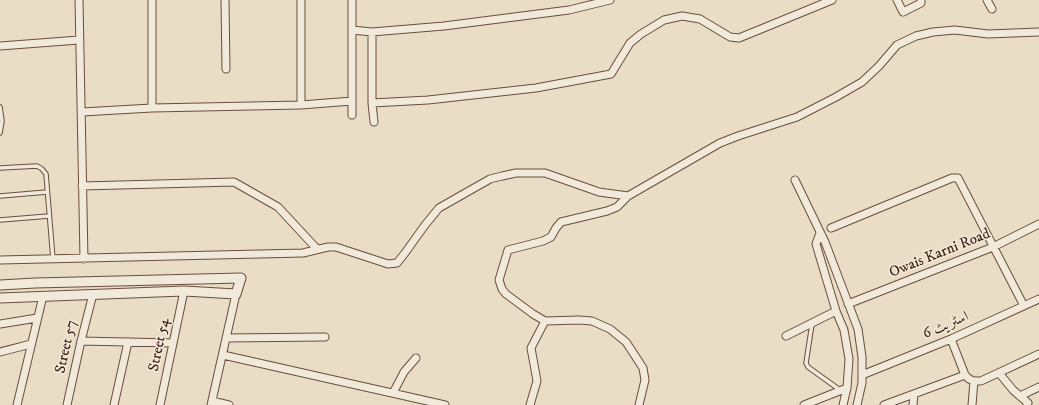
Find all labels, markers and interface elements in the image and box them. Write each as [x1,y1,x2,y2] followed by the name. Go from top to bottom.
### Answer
[887,226,993,282] street label: Owais Karni Road
[920,308,972,344] street label: اسٹریٹ 6
[146,317,174,373] street label: Street 54
[52,319,82,375] street label: Street 57

